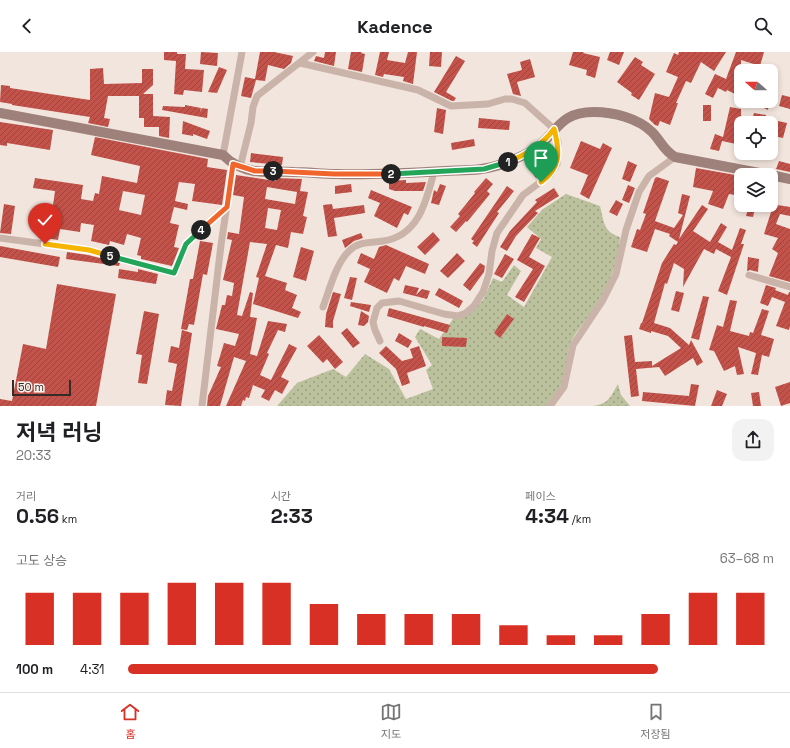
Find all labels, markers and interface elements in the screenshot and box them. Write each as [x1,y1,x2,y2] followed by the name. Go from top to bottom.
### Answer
[16,15,38,37] icon: back
[357,15,433,38] text: Kadence
[752,15,774,37] icon: search
[734,64,778,108] north arrow
[734,64,778,212] map controls
[734,116,778,160] button: locate
[524,141,558,182] pin
[530,147,552,169] icon: arrive
[498,152,518,172] pin: 1
[506,155,510,169] text: 1
[263,161,283,181] pin: 3
[270,164,276,178] text: 3
[381,164,401,184] pin: 2
[388,167,394,181] text: 2
[734,168,778,212] button: layers
[28,203,62,244] pin
[34,209,56,231] icon: check
[191,220,211,240] pin: 4
[198,223,205,237] text: 4
[100,246,120,266] pin: 5
[107,249,113,263] text: 5
[12,378,71,397] scale bar
[18,380,44,394] text: 50 m
[16,418,103,446] text: 저녁 러닝
[732,419,774,461] button: share
[16,447,51,464] text: 20:33
[16,489,36,503] text: 거리
[271,489,291,503] text: 시간
[525,489,556,503] text: 페이스
[16,503,59,529] text: 0.56
[271,503,313,529] text: 2:33
[525,503,569,529] text: 4:34
[59,512,77,526] text: km
[569,512,591,526] text: /km
[720,550,774,567] text: 63–68 m
[16,552,67,569] text: 고도 상승
[16,661,53,678] text: 100 m
[80,661,105,678] text: 4:31
[119,701,141,741] tab: 홈
[380,701,402,741] tab: 지도
[640,701,671,741] tab: 저장됨

